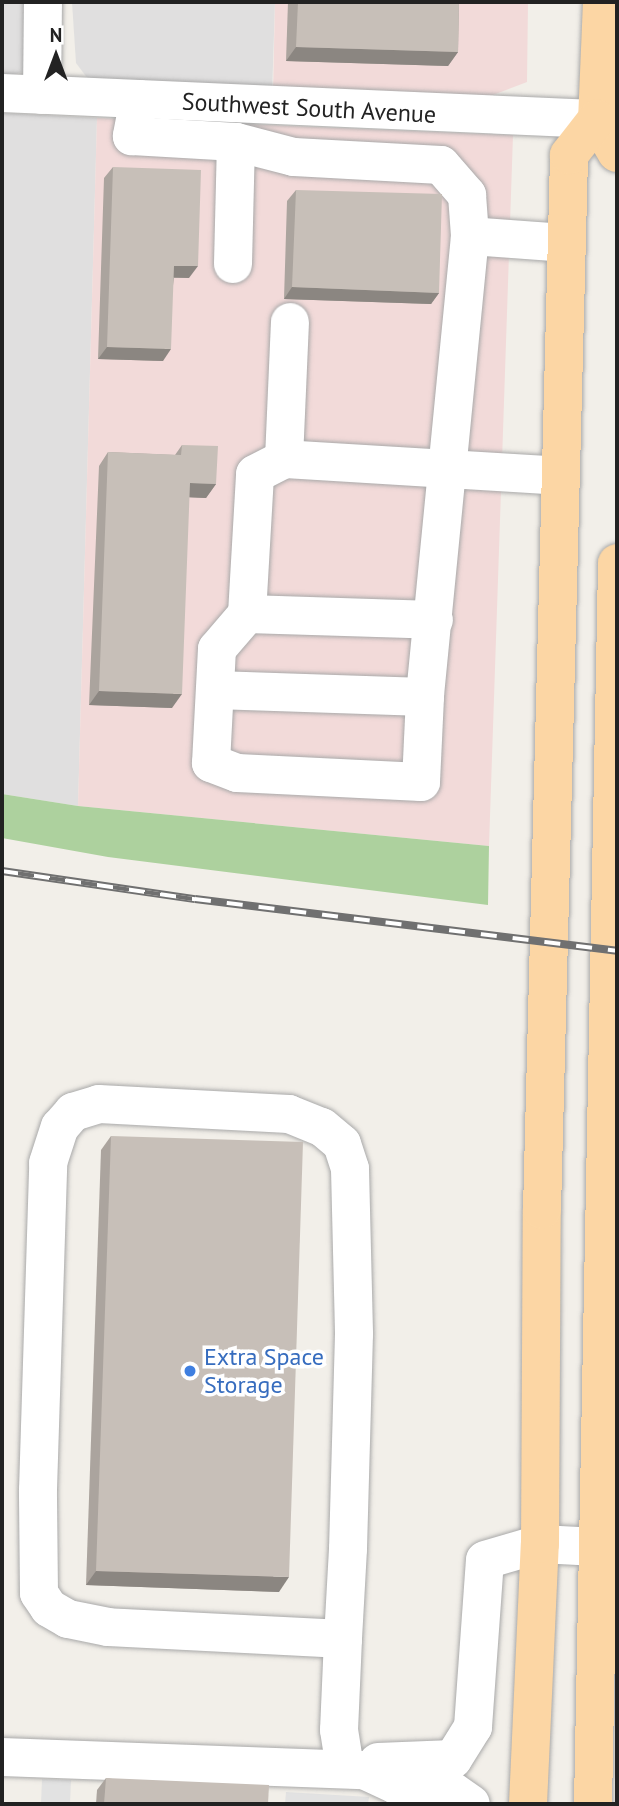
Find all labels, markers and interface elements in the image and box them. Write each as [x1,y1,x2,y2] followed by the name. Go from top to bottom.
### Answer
[21,21,91,91] north arrow
[50,23,62,47] text: N
[181,87,437,129] street label: Southwest South Avenue
[204,1343,324,1399] place label: Extra Space Storage
[182,1363,198,1379] marker: Extra Space Storage

